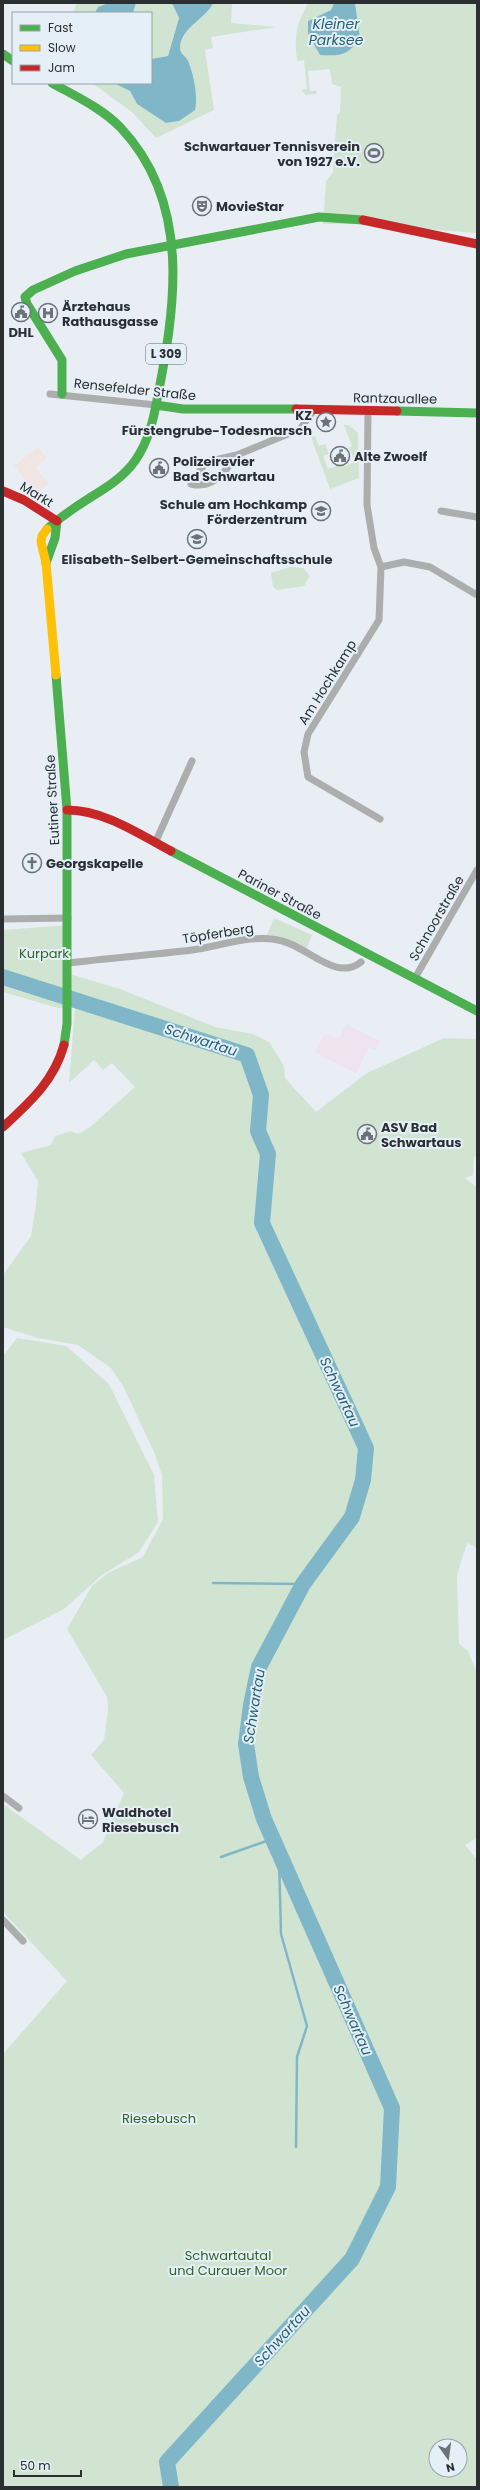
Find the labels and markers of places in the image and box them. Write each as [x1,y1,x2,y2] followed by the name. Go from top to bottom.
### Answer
[184,137,360,171] place label: Schwartauer Tennisverein von 1927 e.V.
[363,142,385,164] sports icon: Schwartauer Tennisverein von 1927 e.V.
[191,195,213,217] theatre icon: MovieStar
[216,197,284,216] place label: MovieStar
[62,297,158,331] place label: Ärztehaus Rathausgasse
[10,301,32,323] public building icon: DHL
[37,302,59,324] hospital icon: Ärztehaus Rathausgasse
[8,323,34,342] place label: DHL
[122,406,312,440] place label: KZ Fürstengrube-Todesmarsch
[315,411,337,433] place icon: KZ Fürstengrube-Todesmarsch
[329,445,351,467] public building icon: Alte Zwoelf
[354,447,428,466] place label: Alte Zwoelf
[173,452,275,486] place label: Polizeirevier Bad Schwartau
[148,457,170,479] public building icon: Polizeirevier Bad Schwartau
[160,495,307,529] place label: Schule am Hochkamp Förderzentrum
[310,500,332,522] school or university icon: Schule am Hochkamp Förderzentrum
[186,528,208,550] school or university icon: Elisabeth-Selbert-Gemeinschaftsschule
[62,550,332,569] place label: Elisabeth-Selbert-Gemeinschaftsschule
[21,852,43,874] church icon: Georgskapelle
[46,854,143,873] place label: Georgskapelle
[381,1118,461,1152] place label: ASV Bad Schwartaus
[356,1123,378,1145] public building icon: ASV Bad Schwartaus
[102,1803,179,1837] place label: Waldhotel Riesebusch
[77,1808,99,1830] hotel icon: Waldhotel Riesebusch

